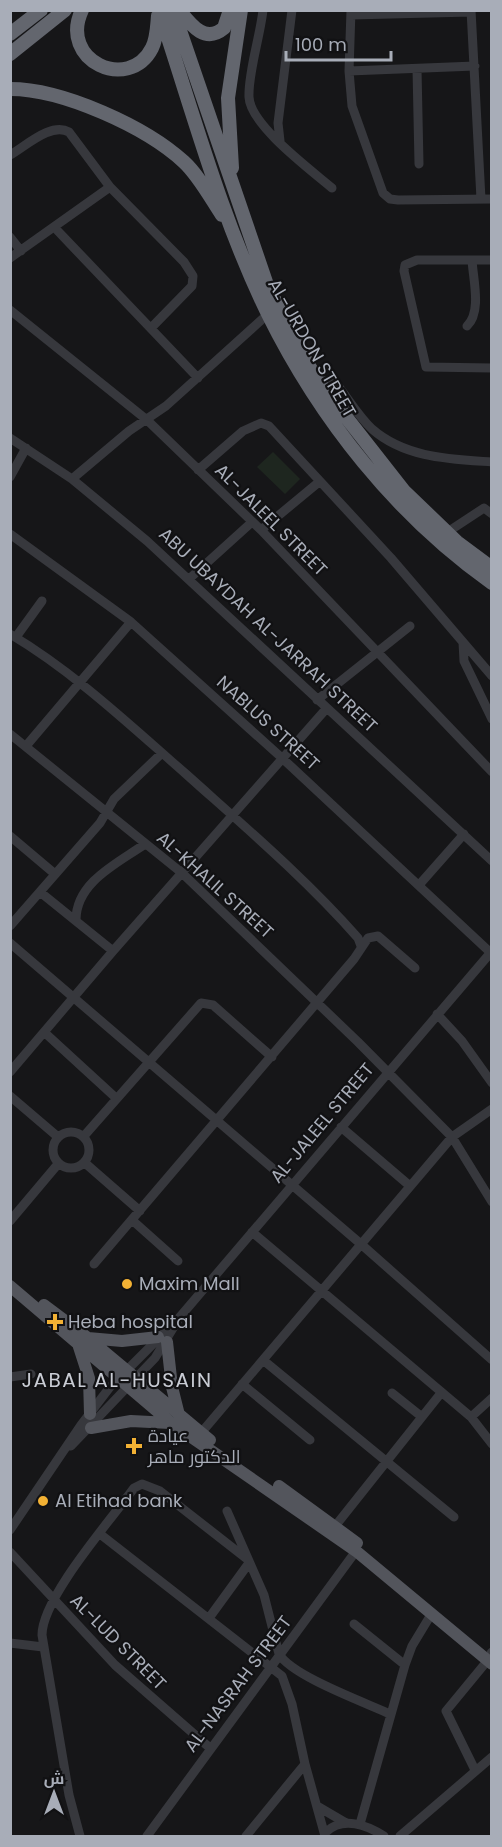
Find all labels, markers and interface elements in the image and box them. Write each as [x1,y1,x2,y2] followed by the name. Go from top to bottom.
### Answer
[286,24,391,62] scale bar
[295,32,347,57] text: 100 m
[262,274,363,422] street label: AL-URDON STREET
[210,458,333,582] street label: AL-JALEEL STREET
[154,521,383,738] street label: ABU UBAYDAH AL-JARRAH STREET
[211,670,325,776] street label: NABLUS STREET
[151,825,279,944] street label: AL-KHALIL STREET
[264,1057,379,1188] street label: AL-JALEEL STREET
[139,1271,240,1296] place label: Maxim Mall
[120,1277,134,1291] marker: Maxim Mall
[68,1309,193,1334] place label: Heba hospital
[46,1313,64,1331] marker: Heba hospital
[22,1366,212,1394] district label: JABAL AL-HUSAIN
[147,1423,241,1469] place label: عيادة الدكتور ماهر
[125,1437,143,1455] marker: عيادة الدكتور ماهر
[55,1488,183,1513] place label: Al Etihad bank
[36,1494,50,1508] marker: Al Etihad bank
[65,1588,172,1695] street label: AL-LUD STREET
[178,1610,297,1757] street label: AL-NASRAH STREET
[24,1763,84,1823] north arrow
[44,1767,64,1790] text: ش

